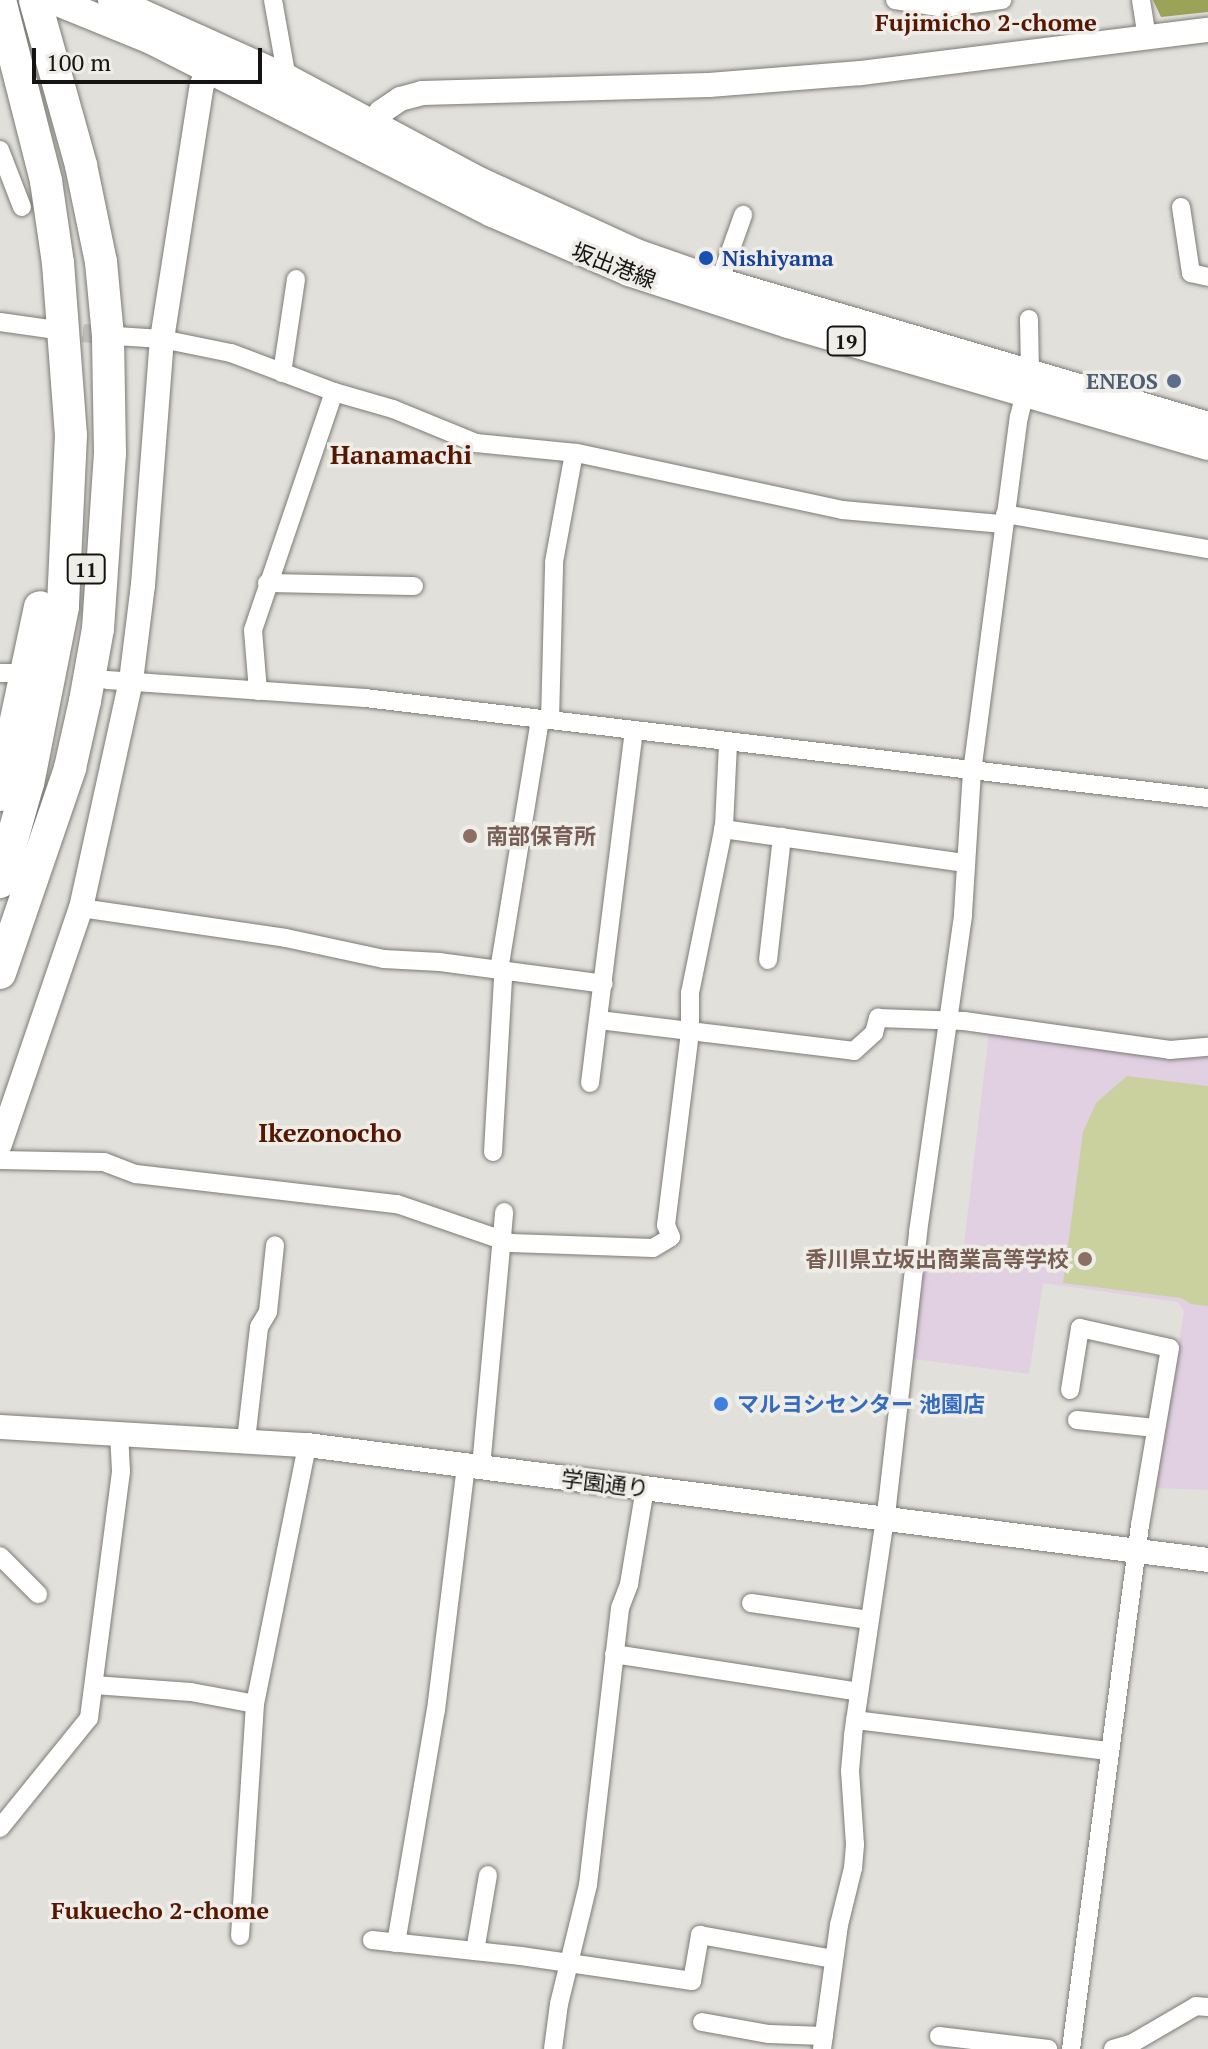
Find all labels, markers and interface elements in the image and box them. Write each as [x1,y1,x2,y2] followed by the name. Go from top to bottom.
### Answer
[875,9,1097,37] district label: Fujimicho 2-chome
[36,32,266,82] scale bar
[46,46,111,78] text: 100 m
[568,237,660,293] street label: 坂出港線
[722,245,834,271] place label: Nishiyama
[697,249,715,267] marker: Nishiyama
[826,325,866,357] road number: 19
[1086,368,1158,394] place label: ENEOS
[1165,372,1183,390] marker: ENEOS
[330,439,472,471] district label: Hanamachi
[66,553,106,585] road number: 11
[486,823,596,849] place label: 南部保育所
[461,827,479,845] marker: 南部保育所
[258,1117,402,1149] district label: Ikezonocho
[805,1246,1069,1272] place label: 香川県立坂出商業高等学校
[1076,1250,1094,1268] marker: 香川県立坂出商業高等学校
[737,1391,985,1417] place label: マルヨシセンター 池園店
[712,1395,730,1413] marker: マルヨシセンター 池園店
[560,1465,650,1501] street label: 学園通り
[51,1897,269,1925] district label: Fukuecho 2-chome

